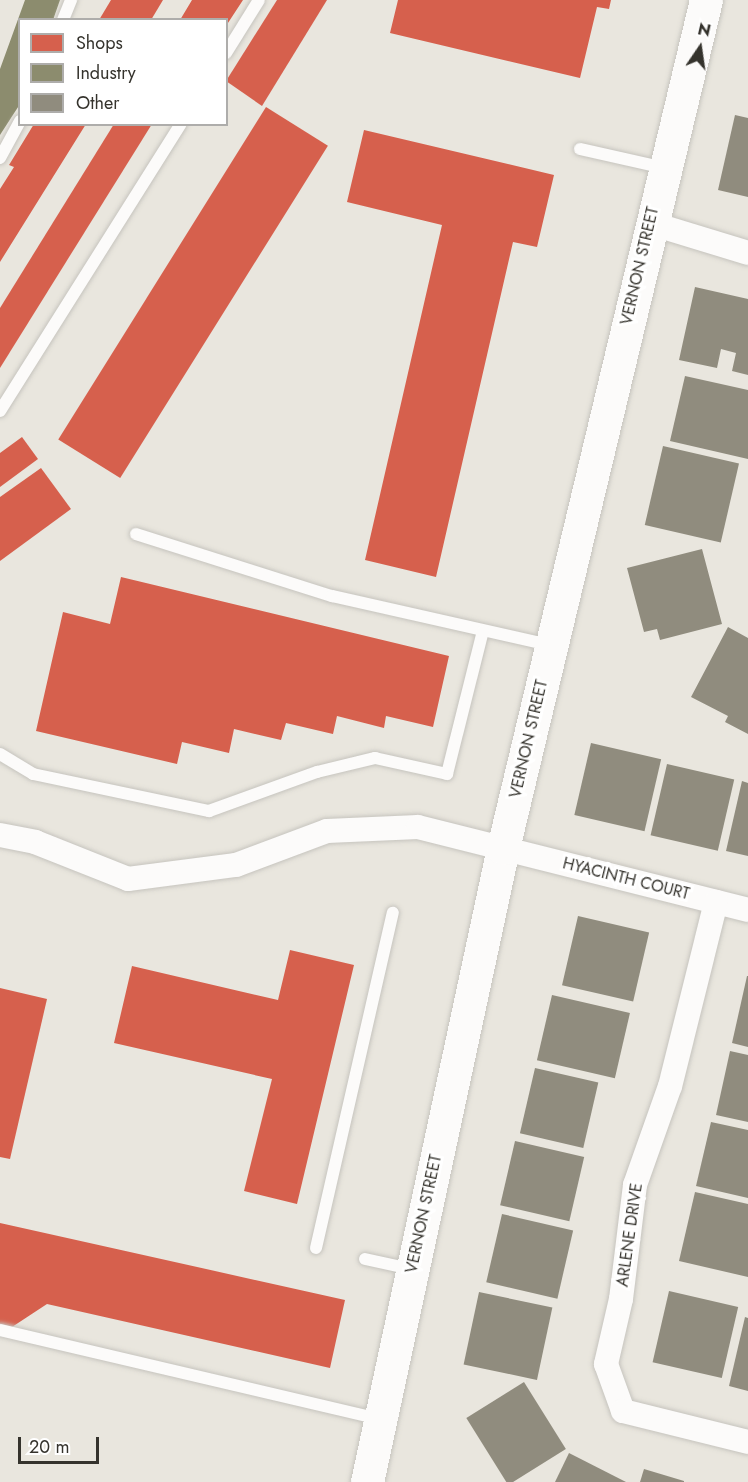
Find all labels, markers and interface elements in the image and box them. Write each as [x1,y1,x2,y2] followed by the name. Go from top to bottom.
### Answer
[695,17,713,43] text: N
[18,18,228,126] legend
[670,18,730,78] north arrow
[76,30,123,56] text: Shops
[76,60,136,86] text: Industry
[76,90,119,116] text: Other
[617,205,663,327] street label: VERNON STREET
[506,678,552,800] street label: VERNON STREET
[561,854,691,904] street label: HYACINTH COURT
[402,1153,446,1275] street label: VERNON STREET
[613,1182,647,1288] street label: ARLENE DRIVE
[21,1425,102,1463] scale bar
[29,1434,69,1460] text: 20 m

